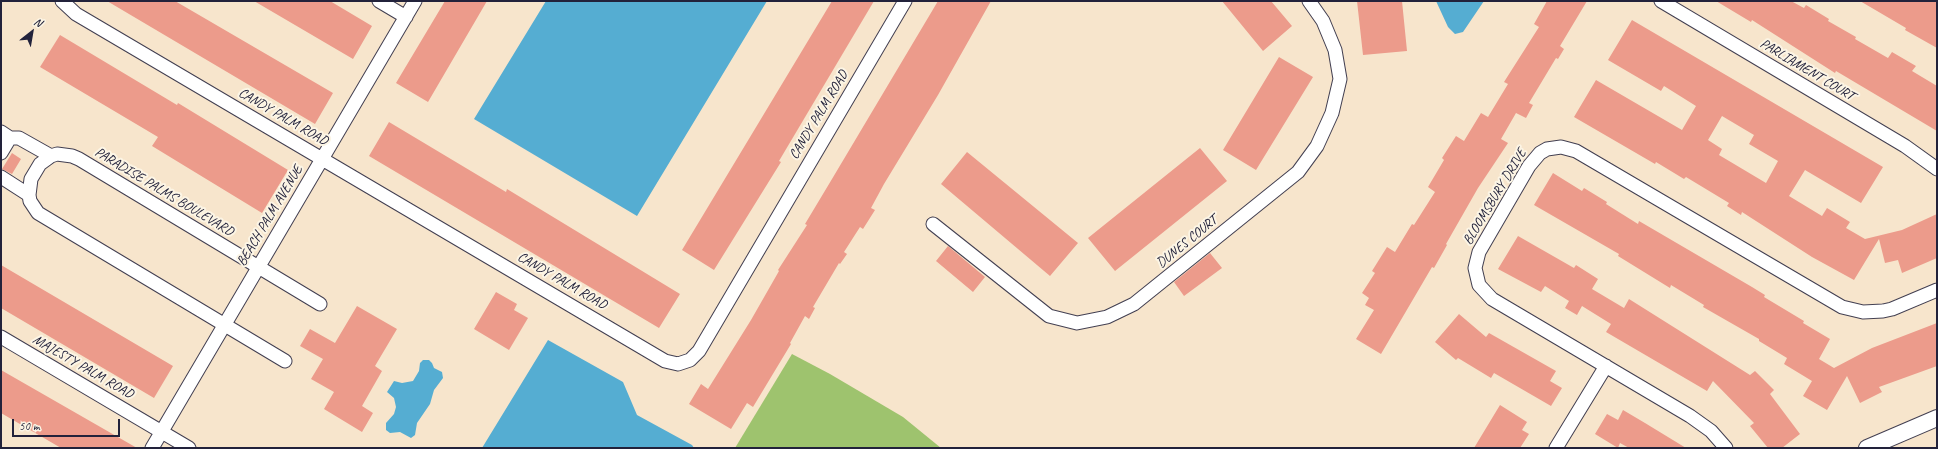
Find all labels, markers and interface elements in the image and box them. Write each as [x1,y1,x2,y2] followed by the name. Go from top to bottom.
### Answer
[12,12,52,52] north arrow
[32,14,45,29] text: N
[1757,35,1857,105] street label: PARLIAMENT COURT
[786,68,852,162] street label: CANDY PALM ROAD
[235,85,331,149] street label: CANDY PALM ROAD
[92,144,236,240] street label: PARADISE PALMS BOULEVARD
[1460,146,1530,248] street label: BLOOMSBURY DRIVE
[233,163,307,269] street label: BEACH PALM AVENUE
[1153,212,1221,272] street label: DUNES COURT
[514,249,610,313] street label: CANDY PALM ROAD
[30,331,136,403] street label: MAJESTY PALM ROAD
[14,411,122,437] scale bar
[19,418,39,434] text: 50 m

